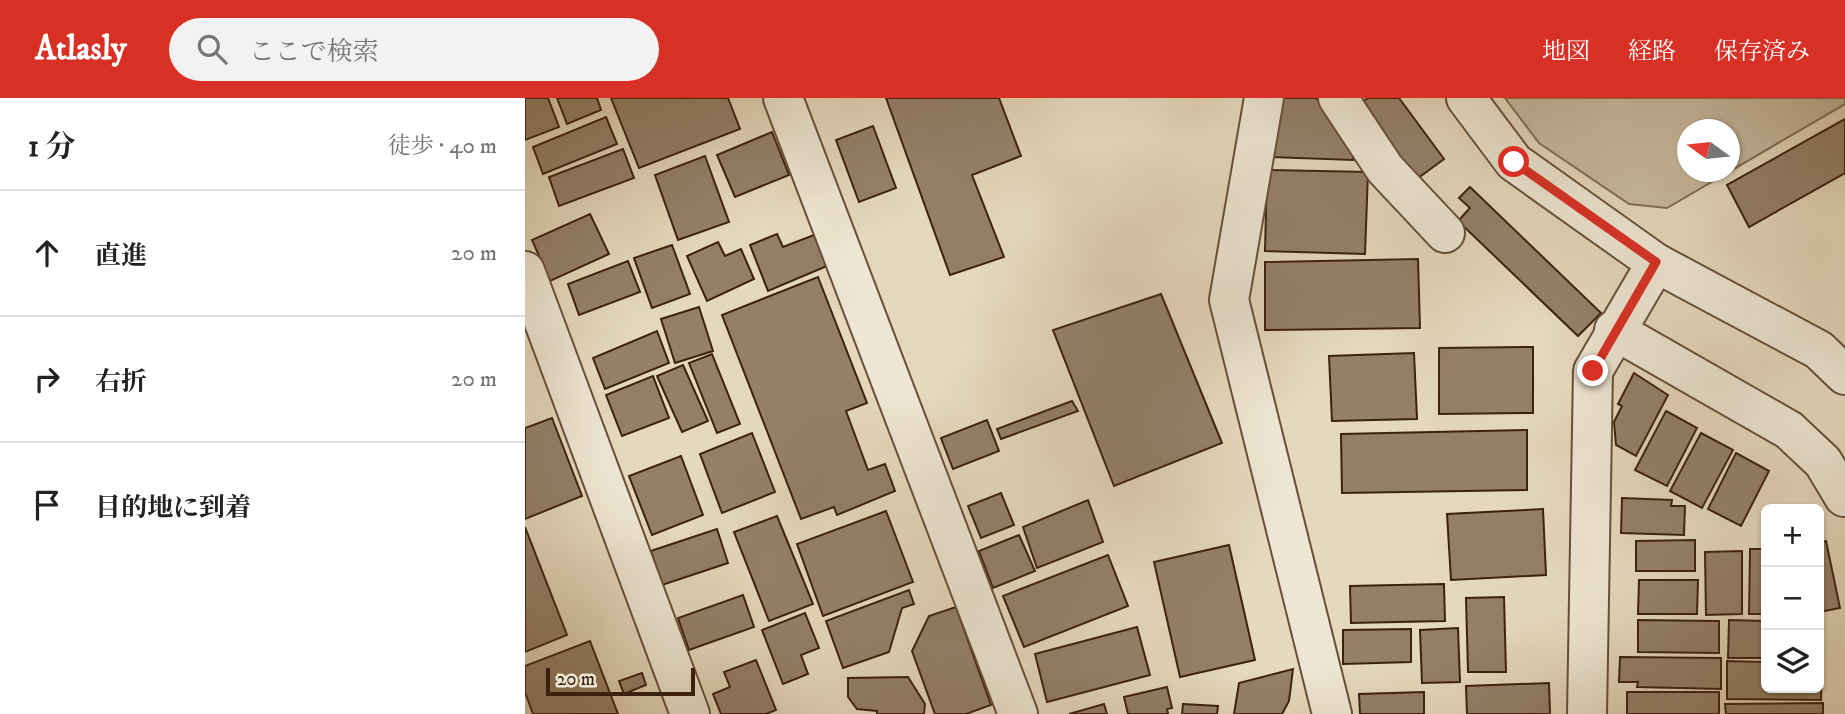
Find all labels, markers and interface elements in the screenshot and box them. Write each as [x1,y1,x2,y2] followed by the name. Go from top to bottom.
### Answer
[169,18,659,81] search box
[35,29,127,70] text: Atlasly
[193,30,231,68] icon: search
[249,36,379,69] text: ここで検索
[1542,37,1590,67] text: 地図
[1628,37,1676,67] text: 経路
[1714,37,1810,67] text: 保存済み
[1677,119,1740,182] north arrow
[28,129,75,166] text: 1 分
[388,132,497,161] text: 徒歩 · 40 m
[1498,146,1529,177] route start
[28,234,66,272] icon: ahead
[451,239,497,268] text: 20 m
[95,240,147,273] text: 直進
[1577,355,1608,386] route end
[28,360,66,398] icon: right
[451,365,497,394] text: 20 m
[95,366,147,399] text: 右折
[28,486,66,524] icon: arrive
[95,492,251,525] text: 目的地に到着
[1761,504,1824,693] map controls
[1761,504,1824,567] button: +
[1761,567,1824,630] button: −
[1761,630,1824,693] button: layers
[546,665,695,697] scale bar
[557,668,595,691] text: 20 m

